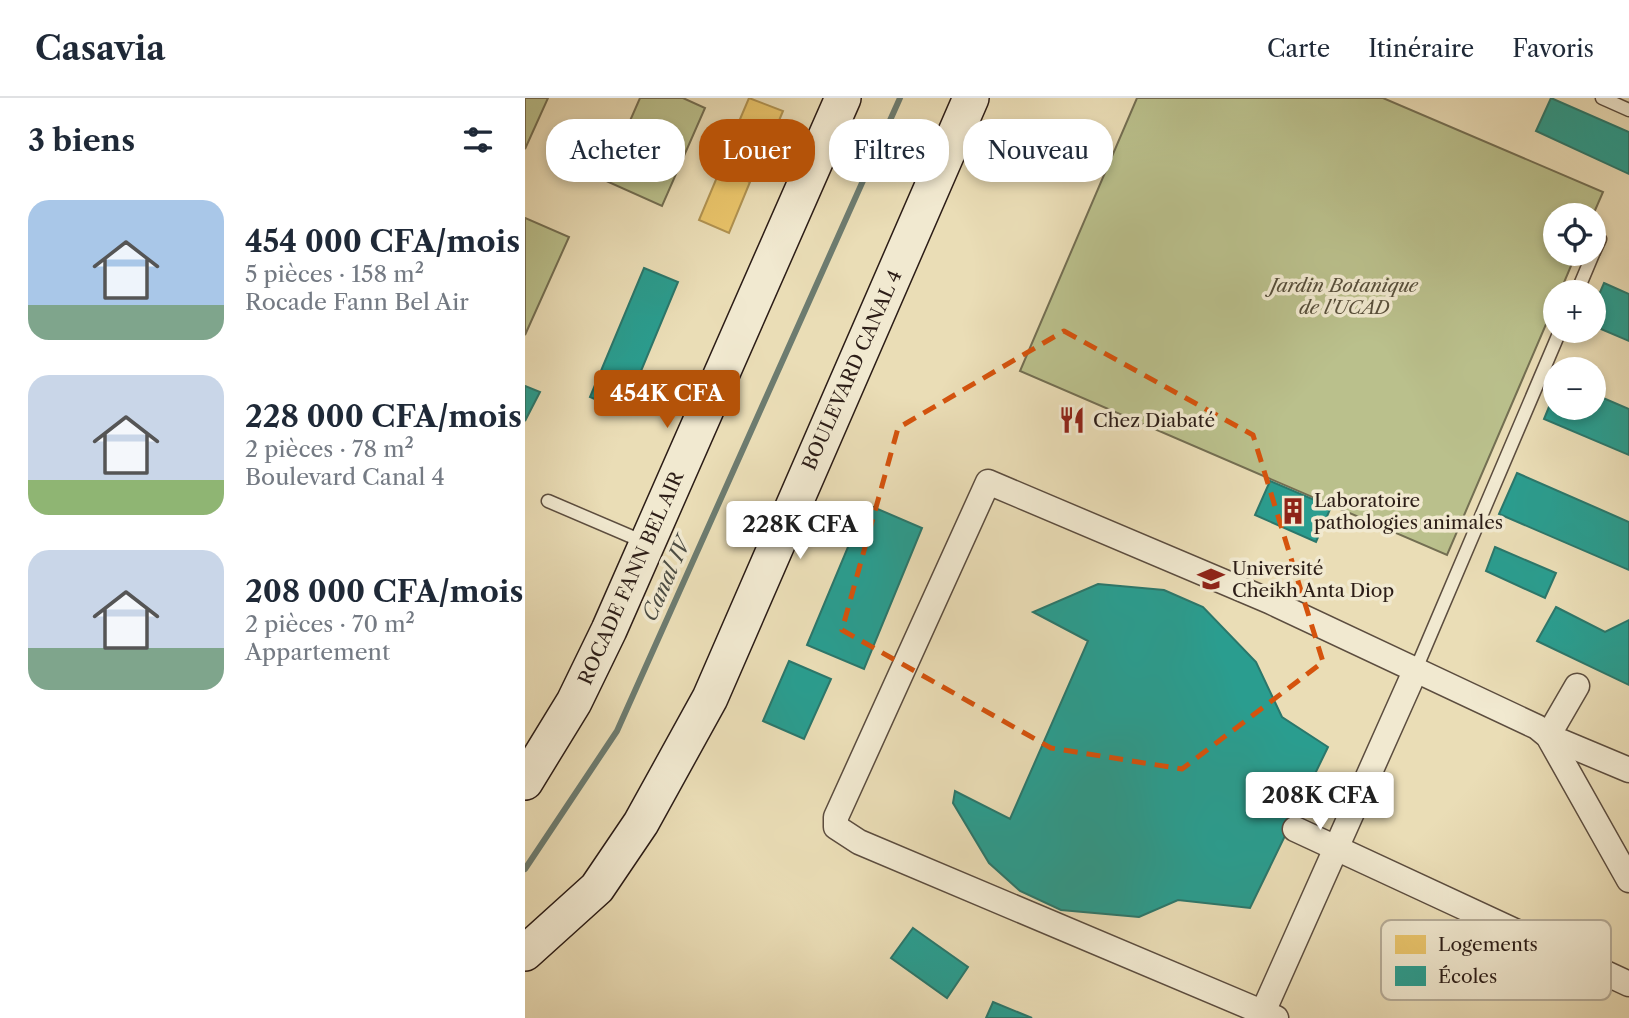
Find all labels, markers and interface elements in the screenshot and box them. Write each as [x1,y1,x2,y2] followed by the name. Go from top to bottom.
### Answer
[35,28,165,69] text: Casavia
[1267,34,1330,63] text: Carte
[1368,34,1474,63] text: Itinéraire
[1512,34,1594,63] text: Favoris
[546,119,685,182] chip: Acheter
[699,119,815,182] chip: Louer
[829,119,949,182] chip: Filtres
[963,119,1113,182] chip: Nouveau
[459,121,497,159] icon: filters
[28,122,135,159] text: 3 biens
[1543,203,1606,420] map controls
[1543,203,1606,266] button: locate
[245,223,520,260] text: 454 000 CFA/mois
[84,228,168,312] icon: home
[245,260,424,288] text: 5 pièces · 158 m²
[798,267,906,473] street label: BOULEVARD CANAL 4
[1265,274,1419,319] park label: Jardin Botanique de l'UCAD
[1543,280,1606,343] button: +
[245,288,469,316] text: Rocade Fann Bel Air
[1543,357,1606,420] button: −
[595,370,739,430] pin: 454K CFA
[610,379,724,407] text: 454K CFA
[245,398,522,435] text: 228 000 CFA/mois
[84,403,168,487] icon: home
[1057,405,1087,435] restaurant icon: Chez Diabaté
[1093,409,1215,432] place label: Chez Diabaté
[245,435,414,463] text: 2 pièces · 78 m²
[245,463,445,491] text: Boulevard Canal 4
[574,467,689,688] street label: ROCADE FANN BEL AIR
[1314,489,1503,534] place label: Laboratoire pathologies animales
[1278,496,1308,526] building icon: Laboratoire pathologies animales
[728,502,872,561] pin: 228K CFA
[742,510,858,538] text: 228K CFA
[637,530,697,624] water label: Canal IV
[1232,557,1394,602] place label: Université Cheikh Anta Diop
[1196,564,1226,594] school or university icon: Université Cheikh Anta Diop
[245,573,523,610] text: 208 000 CFA/mois
[84,578,168,662] icon: home
[245,610,415,638] text: 2 pièces · 70 m²
[245,638,390,666] text: Appartement
[1248,772,1392,832] pin: 208K CFA
[1262,781,1378,809] text: 208K CFA
[1381,920,1611,1000] legend
[1438,933,1538,956] text: Logements
[1438,965,1497,988] text: Écoles

